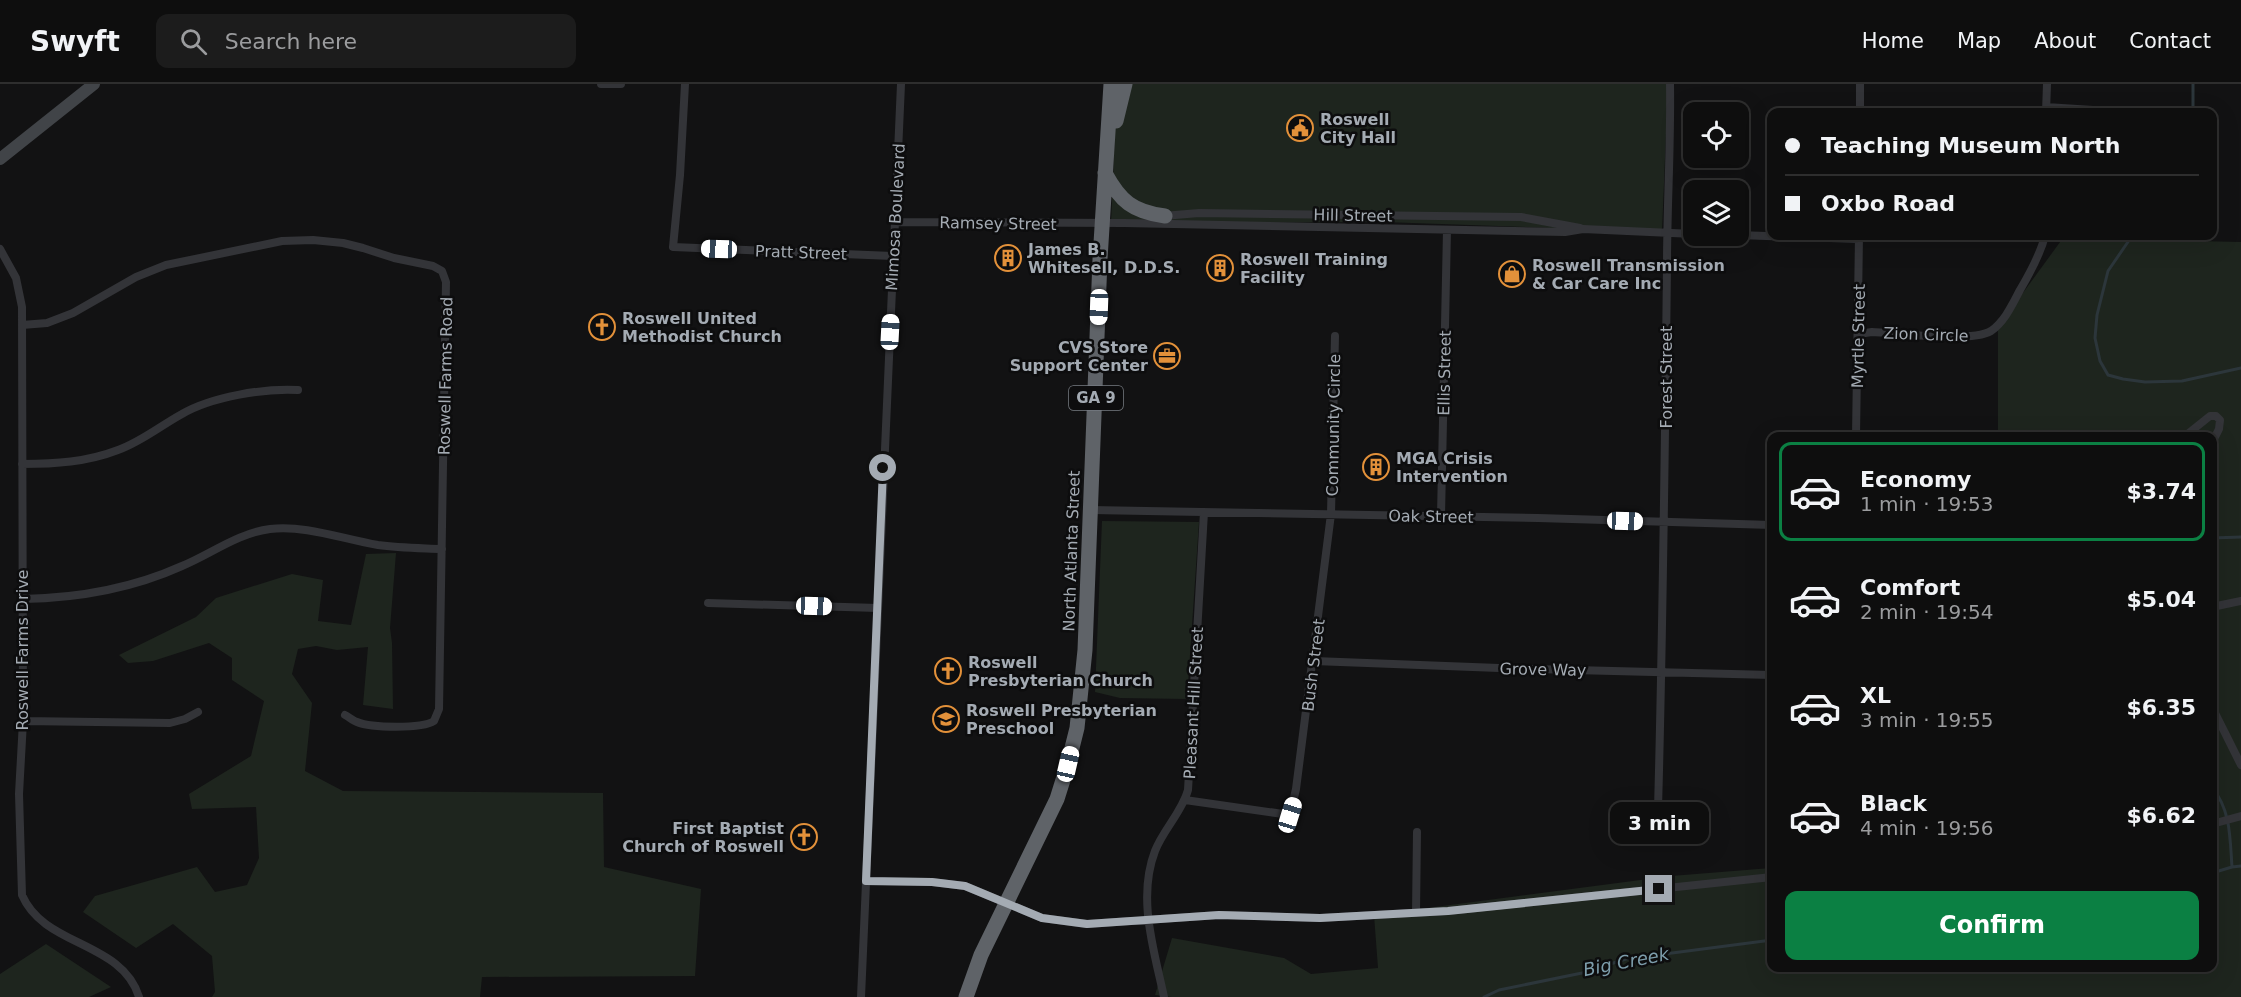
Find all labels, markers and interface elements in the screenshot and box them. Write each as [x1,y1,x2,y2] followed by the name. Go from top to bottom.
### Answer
[156,14,576,68] search box
[30,25,120,58] text: Swyft
[177,25,210,58] icon: search
[225,29,357,54] text: Search here
[1862,29,1924,53] text: Home
[1957,29,2001,53] text: Map
[2034,29,2096,53] text: About
[2129,29,2211,53] text: Contact
[1683,102,1749,246] map controls
[1683,102,1749,168] button: locate
[1320,110,1396,147] place label: Roswell City Hall
[1285,113,1315,143] public building icon: Roswell City Hall
[1821,133,2121,158] text: Teaching Museum North
[882,143,909,291] street label: Mimosa Boulevard
[1683,180,1749,246] button: layers
[1821,191,1955,216] text: Oxbo Road
[1313,205,1393,226] street label: Hill Street
[939,213,1057,234] street label: Ramsey Street
[701,239,737,259] car
[1027,240,1180,277] place label: James B. Whitesell, D.D.S.
[755,241,847,264] street label: Pratt Street
[993,243,1023,273] building icon: James B. Whitesell, D.D.S.
[1240,250,1388,287] place label: Roswell Training Facility
[1205,253,1235,283] building icon: Roswell Training Facility
[1532,256,1725,293] place label: Roswell Transmission & Car Care Inc
[1497,259,1527,289] shop icon: Roswell Transmission & Car Care Inc
[1848,284,1869,388] street label: Myrtle Street
[1089,289,1109,325] car
[435,297,456,455] street label: Roswell Farms Road
[622,309,782,346] place label: Roswell United Methodist Church
[587,312,617,342] church icon: Roswell United Methodist Church
[880,314,900,350] car
[1883,324,1969,345] street label: Zion Circle
[1657,326,1676,428] street label: Forest Street
[1434,330,1455,416] street label: Ellis Street
[1010,338,1148,375] place label: CVS Store Support Center
[1152,341,1182,371] office icon: CVS Store Support Center
[1323,354,1344,496] street label: Community Circle
[1069,386,1123,410] road number: GA 9
[1396,449,1508,486] place label: MGA Crisis Intervention
[1361,452,1391,482] building icon: MGA Crisis Intervention
[869,454,896,481] route start
[1788,465,1842,519] icon: car
[1860,467,1971,492] text: Economy
[1059,470,1084,632] street label: North Atlanta Street
[2126,479,2196,504] text: $3.74
[1860,492,1994,516] text: 1 min · 19:53
[1388,506,1474,527] street label: Oak Street
[1607,511,1643,531] car
[13,570,32,730] street label: Roswell Farms Drive
[1788,573,1842,627] icon: car
[1860,575,1960,600] text: Comfort
[2126,587,2196,612] text: $5.04
[796,596,832,616] car
[1860,600,1994,624] text: 2 min · 19:54
[1298,618,1329,713] street label: Bush Street
[1180,626,1207,780] street label: Pleasant Hill Street
[968,653,1153,690] place label: Roswell Presbyterian Church
[933,656,963,686] church icon: Roswell Presbyterian Church
[1499,659,1587,680] street label: Grove Way
[1788,681,1842,735] icon: car
[1860,683,1891,708] text: XL
[2126,695,2196,720] text: $6.35
[966,701,1157,738] place label: Roswell Presbyterian Preschool
[931,704,961,734] school or university icon: Roswell Presbyterian Preschool
[1860,708,1994,732] text: 3 min · 19:55
[1055,744,1081,784] car
[1788,789,1842,843] icon: car
[1860,791,1927,816] text: Black
[1276,795,1304,835] car
[1610,802,1708,844] callout: 3 min
[2126,803,2196,828] text: $6.62
[1628,811,1691,835] text: 3 min
[1860,816,1994,840] text: 4 min · 19:56
[622,819,784,856] place label: First Baptist Church of Roswell
[789,822,819,852] church icon: First Baptist Church of Roswell
[1645,875,1672,902] route end
[1785,891,2199,960] button: Confirm
[1581,943,1672,980] water label: Big Creek

